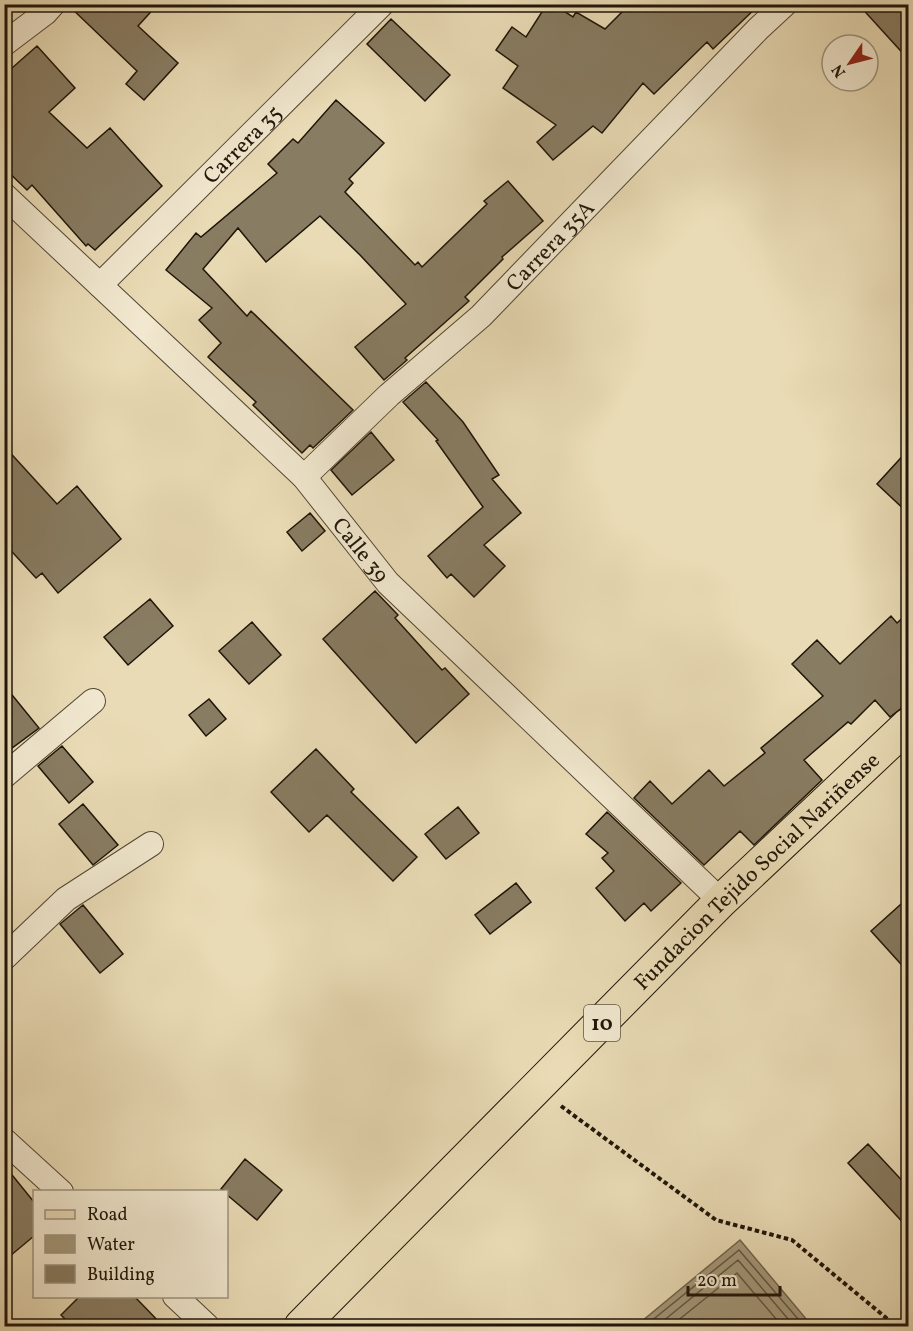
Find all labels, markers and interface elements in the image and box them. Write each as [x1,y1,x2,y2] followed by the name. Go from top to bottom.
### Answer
[820,33,880,93] north arrow
[827,59,852,82] text: N
[197,99,290,192] street label: Carrera 35
[500,194,603,299] street label: Carrera 35A
[324,512,395,590] street label: Calle 39
[628,746,888,998] street label: Fundacion Tejido Social Nariñense
[584,1005,620,1041] road number: 10
[33,1190,228,1298] legend
[87,1203,128,1228] text: Road
[87,1233,135,1258] text: Water
[688,1259,780,1297] scale bar
[87,1263,155,1288] text: Building
[697,1269,737,1294] text: 20 m

